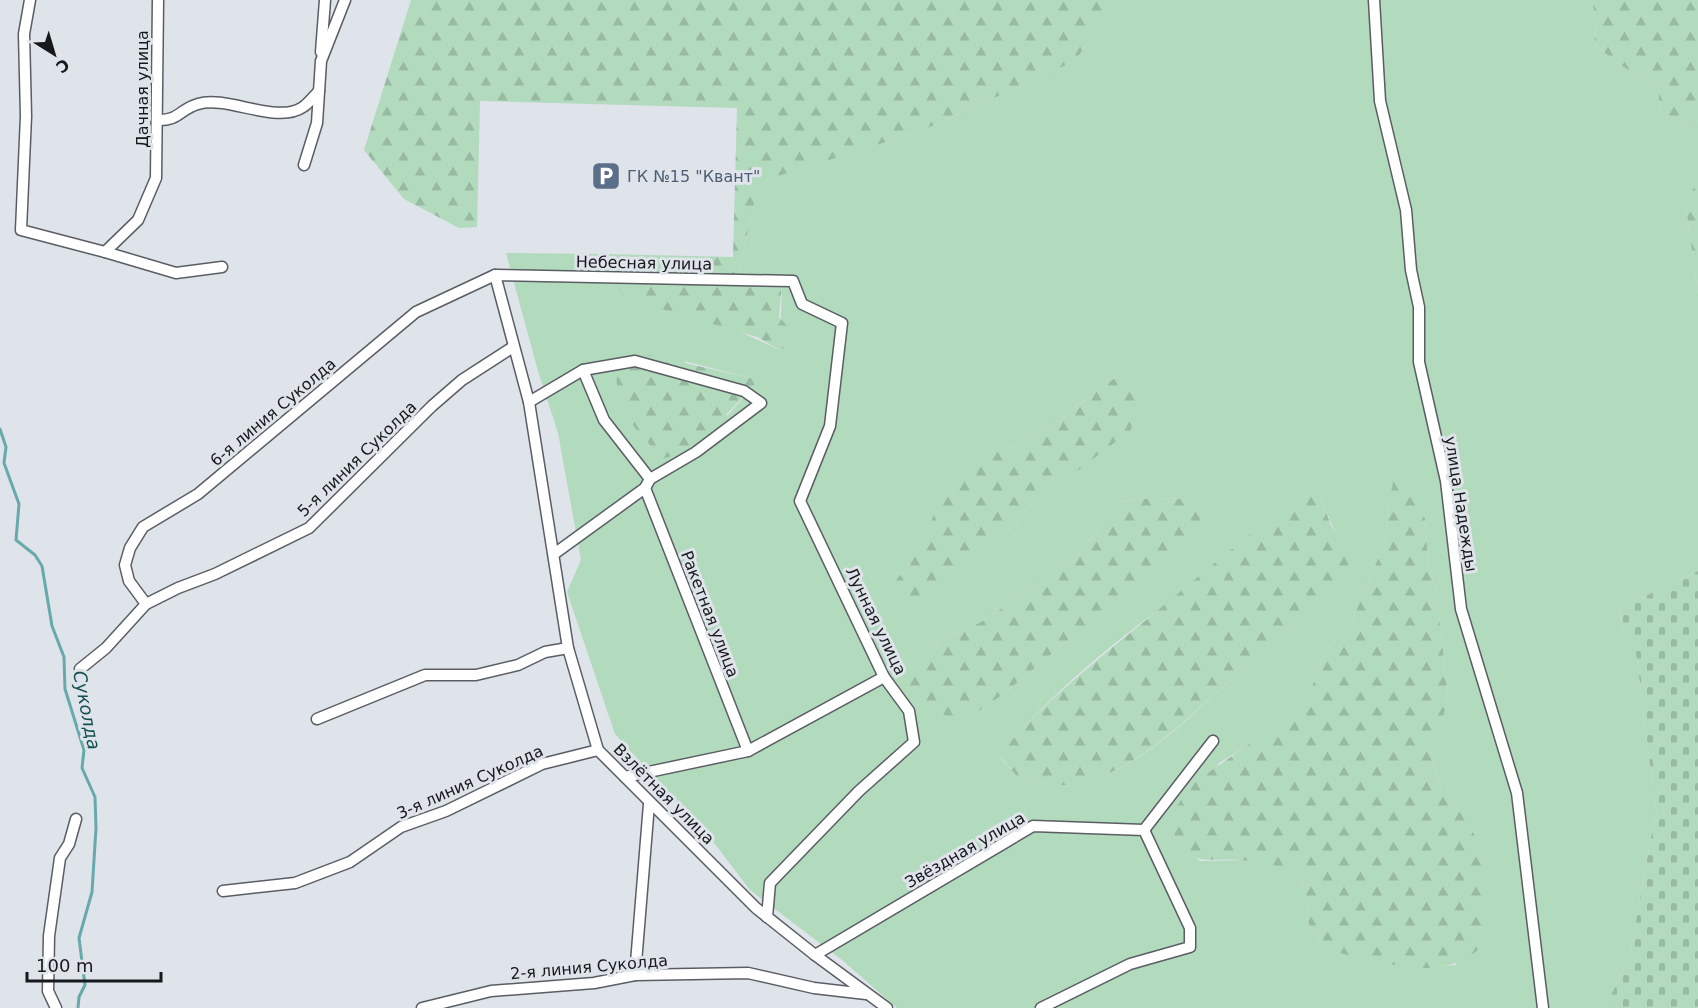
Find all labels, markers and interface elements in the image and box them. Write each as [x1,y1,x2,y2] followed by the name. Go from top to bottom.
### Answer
[24,24,84,84] north arrow
[133,30,152,148] street label: Дачная улица
[52,54,73,77] text: С
[590,160,622,192] parking icon: ГК №15 "Квант"
[627,167,760,186] place label: ГК №15 "Квант"
[576,252,712,274] street label: Небесная улица
[206,354,340,470] street label: 6-я линия Суколда
[294,397,420,521] street label: 5-я линия Суколда
[1441,435,1481,573] street label: улица Надежды
[677,548,743,680] street label: Ракетная улица
[842,564,910,678] street label: Лунная улица
[69,669,105,751] water label: Суколда
[610,740,718,848] street label: Взлётная улица
[394,741,546,823] street label: 3-я линия Суколда
[902,808,1028,892] street label: Звёздная улица
[27,945,160,983] scale bar
[509,951,669,983] street label: 2-я линия Суколда
[36,955,94,976] text: 100 m

